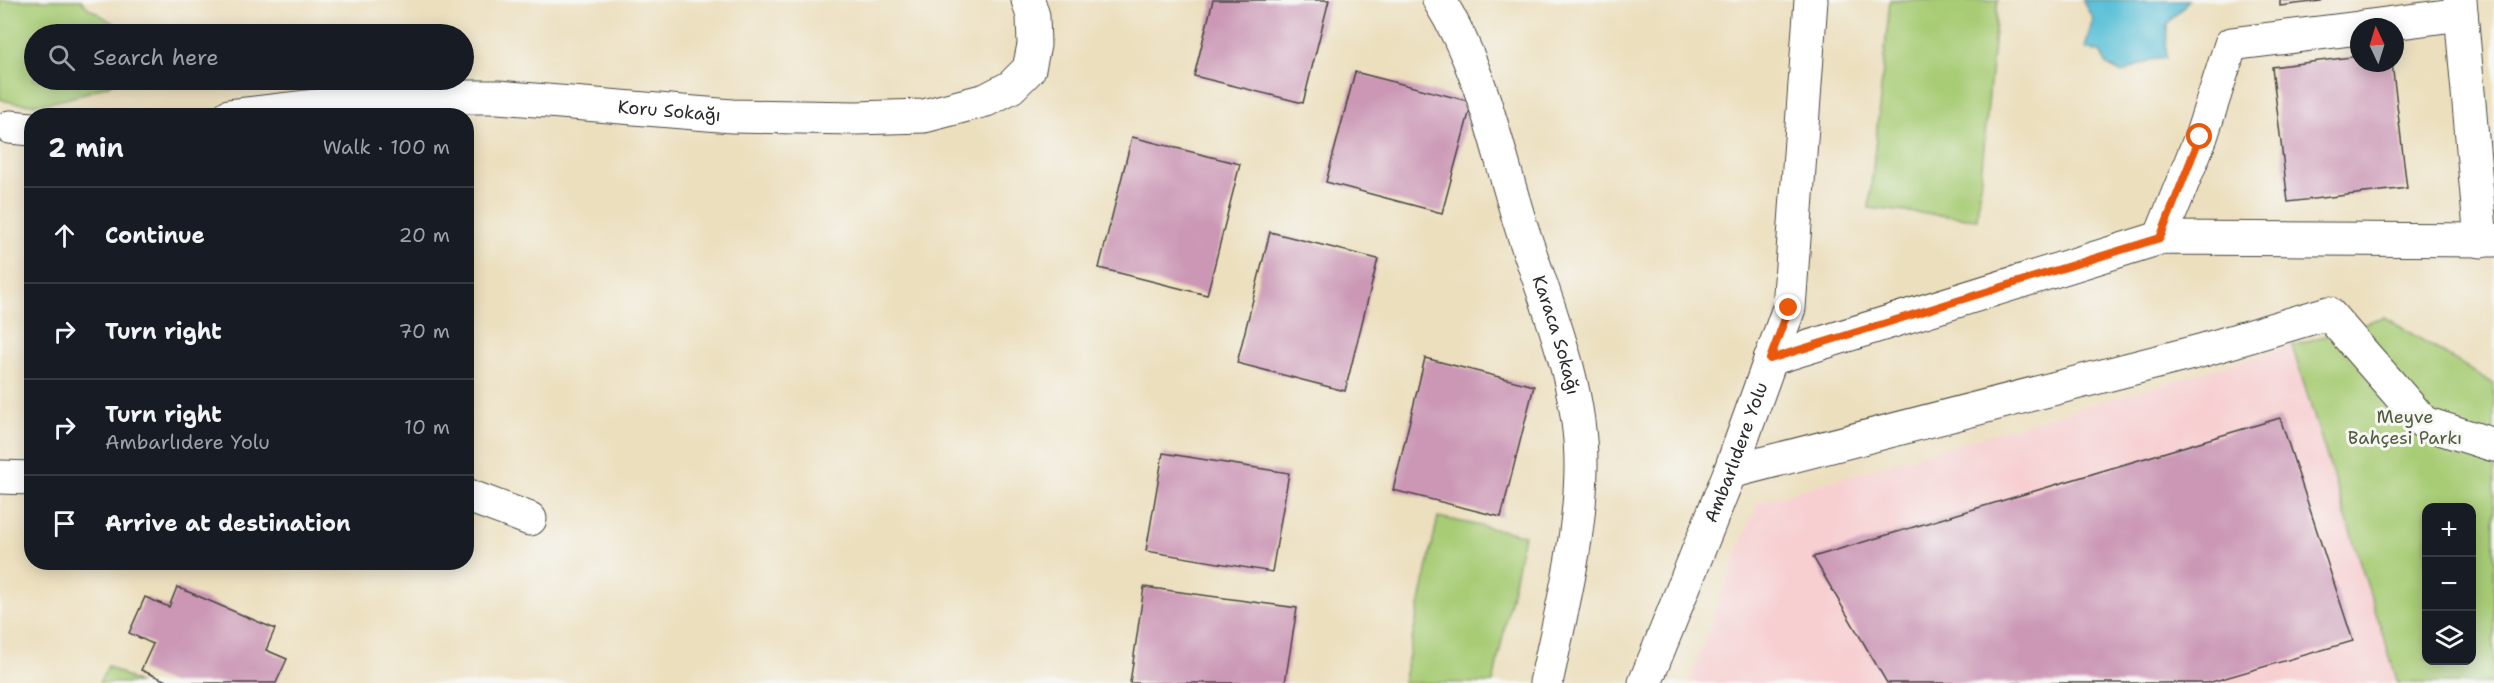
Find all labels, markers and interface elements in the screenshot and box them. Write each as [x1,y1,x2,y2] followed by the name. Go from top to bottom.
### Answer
[2350,18,2404,72] north arrow
[24,24,474,90] search box
[45,41,78,74] icon: search
[93,43,219,72] text: Search here
[617,95,722,127] street label: Koru Sokağı
[2186,123,2212,149] route start
[48,130,124,165] text: 2 min
[323,134,450,160] text: Walk · 100 m
[48,219,81,252] icon: ahead
[105,221,205,250] text: Continue
[399,222,450,248] text: 20 m
[1527,272,1585,397] street label: Karaca Sokağı
[1775,294,1801,320] route end
[48,315,81,348] icon: right
[105,317,222,346] text: Turn right
[398,318,450,344] text: 70 m
[1699,379,1773,526] street label: Ambarlıdere Yolu
[105,400,222,429] text: Turn right
[2348,405,2462,450] park label: Meyve Bahçesi Parkı
[48,411,81,444] icon: right
[404,414,450,440] text: 10 m
[105,429,270,455] text: Ambarlıdere Yolu
[2422,503,2476,665] map controls
[2422,503,2476,557] button: +
[48,507,81,540] icon: arrive
[105,509,351,538] text: Arrive at destination
[2422,557,2476,611] button: −
[2422,611,2476,665] button: layers

